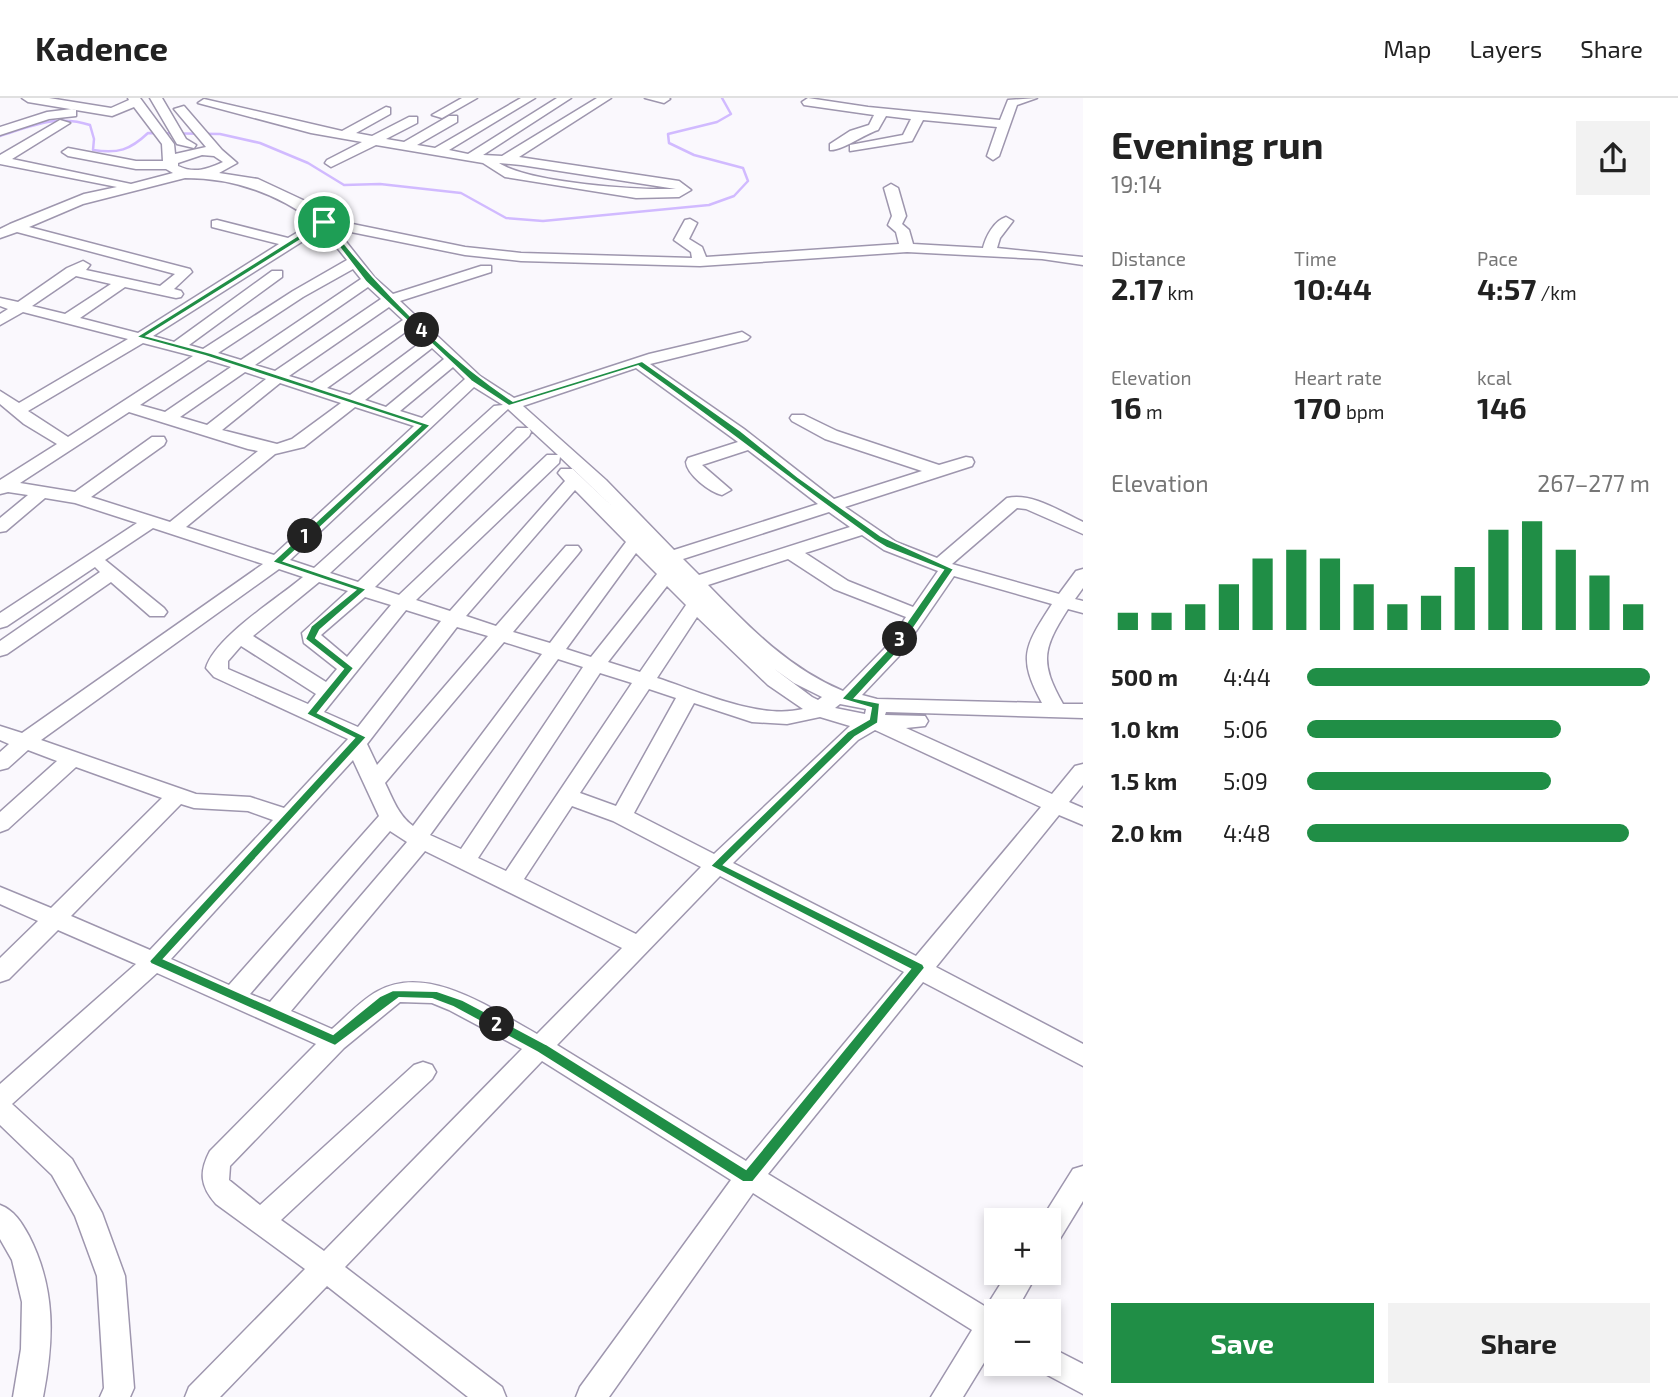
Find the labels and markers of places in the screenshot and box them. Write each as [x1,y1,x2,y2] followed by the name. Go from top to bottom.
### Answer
[294,192,354,252] pin
[404,313,440,348] pin: 4
[288,518,322,554] pin: 1
[883,622,918,656] pin: 3
[480,1006,514,1042] pin: 2

